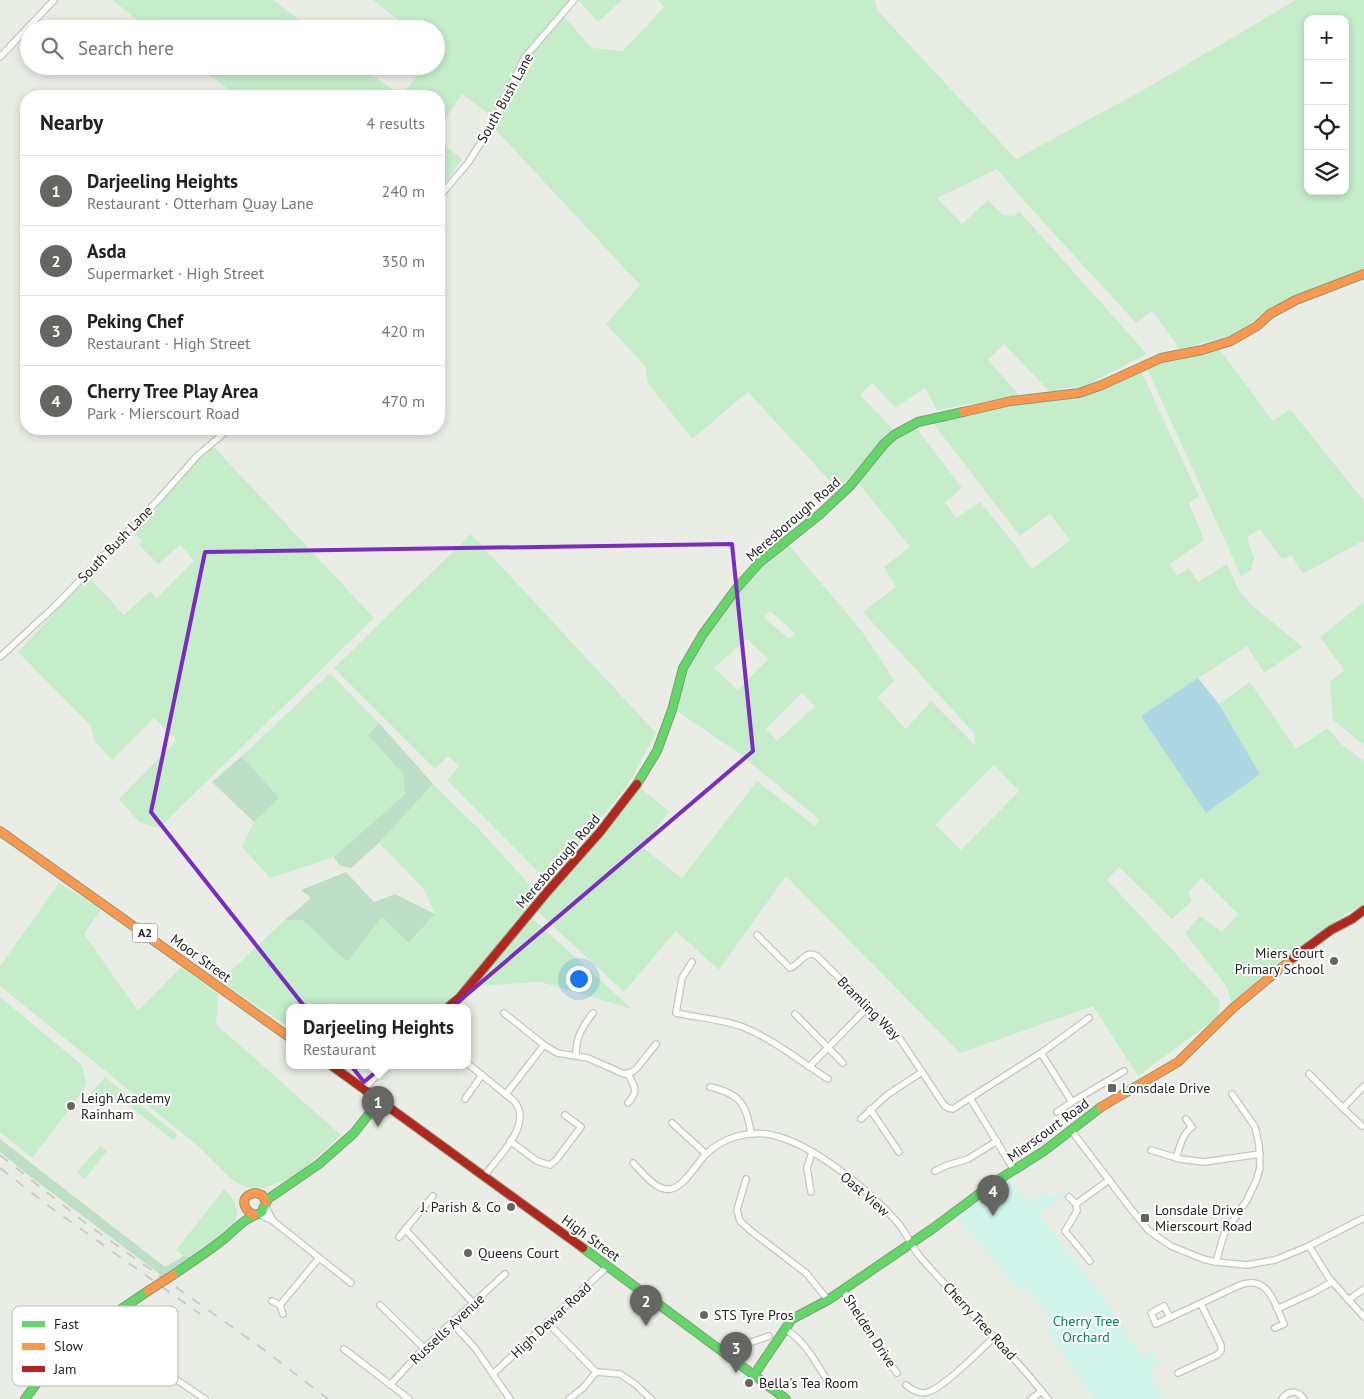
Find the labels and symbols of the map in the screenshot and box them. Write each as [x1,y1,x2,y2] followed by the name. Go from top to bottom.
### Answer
[473,50,537,146] street label: South Bush Lane
[742,473,844,565] street label: Meresborough Road
[74,502,156,586] street label: South Bush Lane
[512,810,604,912] street label: Meresborough Road
[132,924,158,942] road number: A2
[167,930,235,986] street label: Moor Street
[1235,944,1324,978] place label: Miers Court Primary School
[1328,955,1340,967] marker: Miers Court Primary School
[566,966,592,992] your location
[834,973,905,1044] street label: Bramling Way
[1122,1079,1210,1097] place label: Lonsdale Drive
[1106,1082,1118,1094] marker: Lonsdale Drive
[362,1086,394,1127] pin: 1
[81,1089,171,1123] place label: Leigh Academy Rainham
[1003,1094,1093,1166] street label: Mierscourt Road
[65,1100,77,1112] marker: Leigh Academy Rainham
[837,1168,894,1221] street label: Oast View
[977,1175,1009,1216] pin: 4
[420,1198,501,1216] place label: J. Parish & Co
[505,1201,517,1213] marker: J. Parish & Co
[1155,1201,1252,1235] place label: Lonsdale Drive Mierscourt Road
[558,1211,624,1265] street label: High Street
[1139,1212,1151,1224] marker: Lonsdale Drive Mierscourt Road
[478,1244,559,1262] place label: Queens Court
[462,1247,474,1259] marker: Queens Court
[507,1278,595,1362] street label: High Dewar Road
[939,1278,1021,1364] street label: Cherry Tree Road
[630,1285,662,1326] pin: 2
[406,1290,488,1368] street label: Russells Avenue
[840,1291,900,1371] street label: Shelden Drive
[12,1306,178,1386] legend
[714,1306,794,1324] place label: STS Tyre Pros
[698,1309,710,1321] marker: STS Tyre Pros
[1053,1312,1119,1346] park label: Cherry Tree Orchard
[54,1315,79,1333] text: Fast
[720,1332,752,1373] pin: 3
[54,1337,84,1355] text: Slow
[53,1360,76,1378] text: Jam
[759,1374,858,1392] place label: Bella's Tea Room
[743,1377,755,1389] marker: Bella's Tea Room

